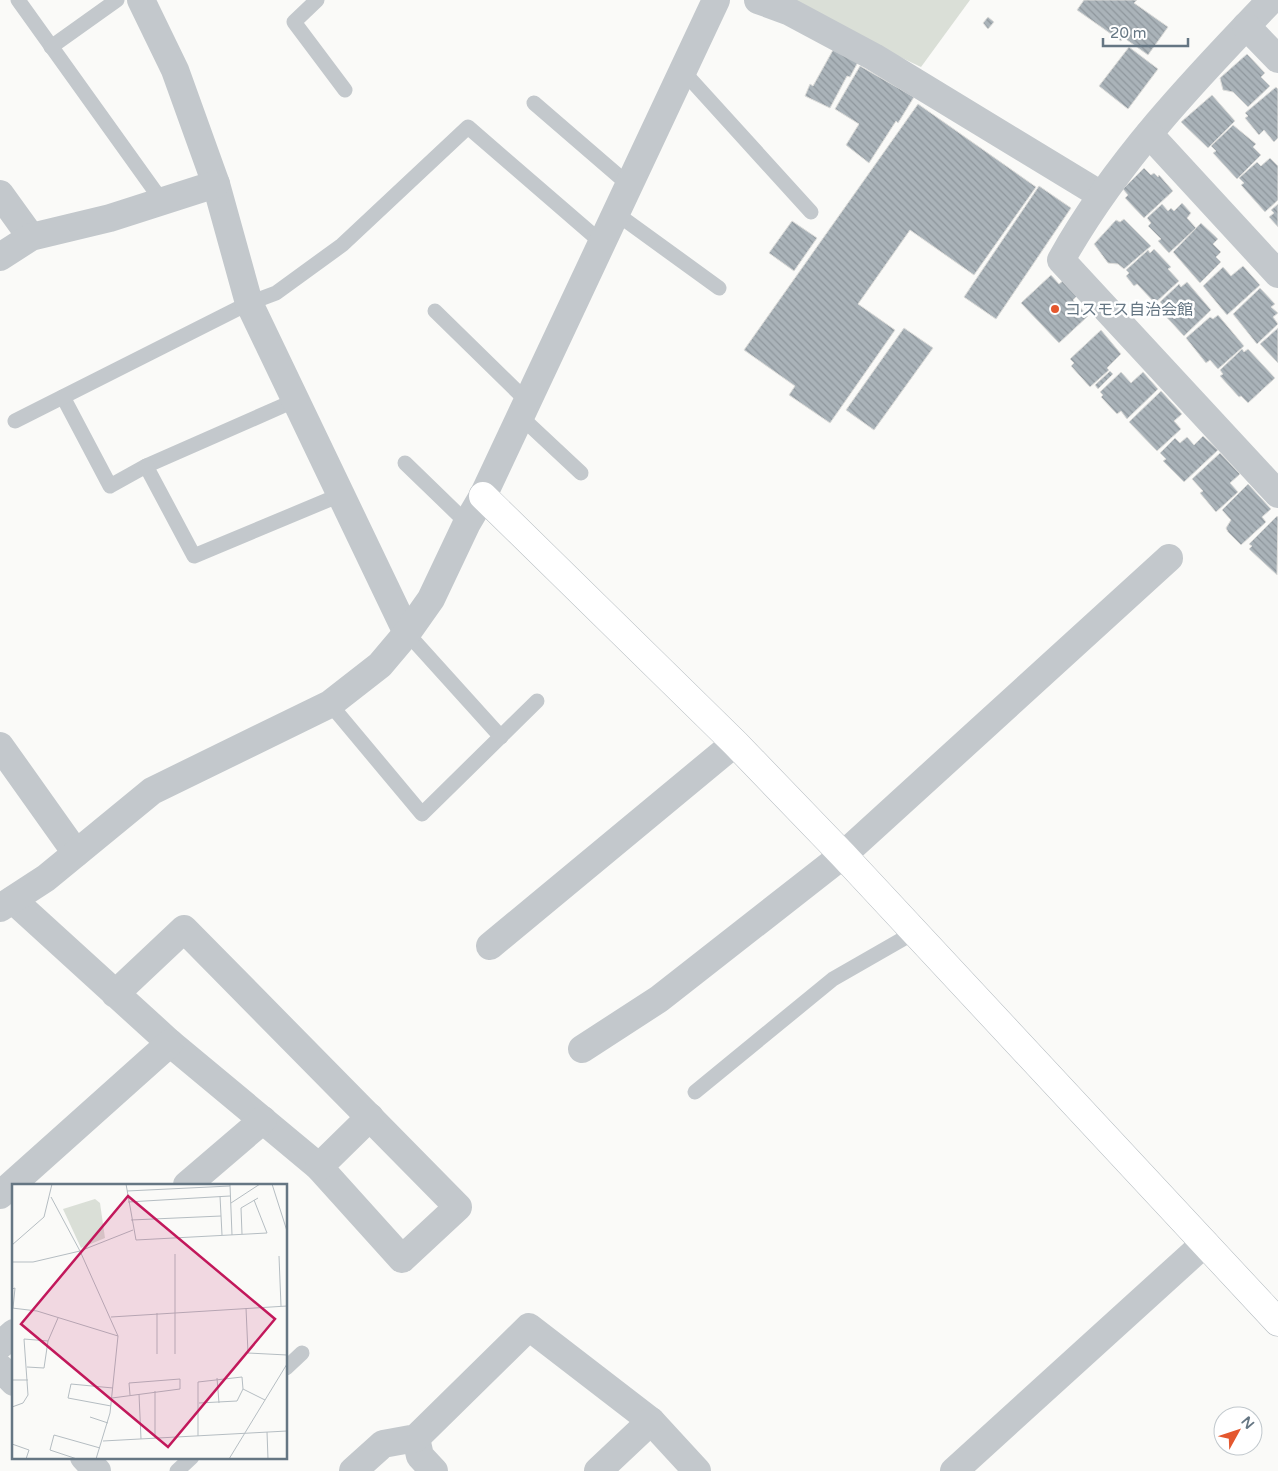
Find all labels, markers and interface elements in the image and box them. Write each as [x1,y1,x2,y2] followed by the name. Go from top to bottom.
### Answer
[1103,15,1188,47] scale bar
[1110,24,1147,42] text: 20 m
[1065,300,1193,320] place label: コスモス自治会館
[1049,303,1061,315] marker: コスモス自治会館
[12,1184,288,1458] inset map
[1213,1406,1263,1456] north arrow
[1237,1413,1258,1433] text: N

